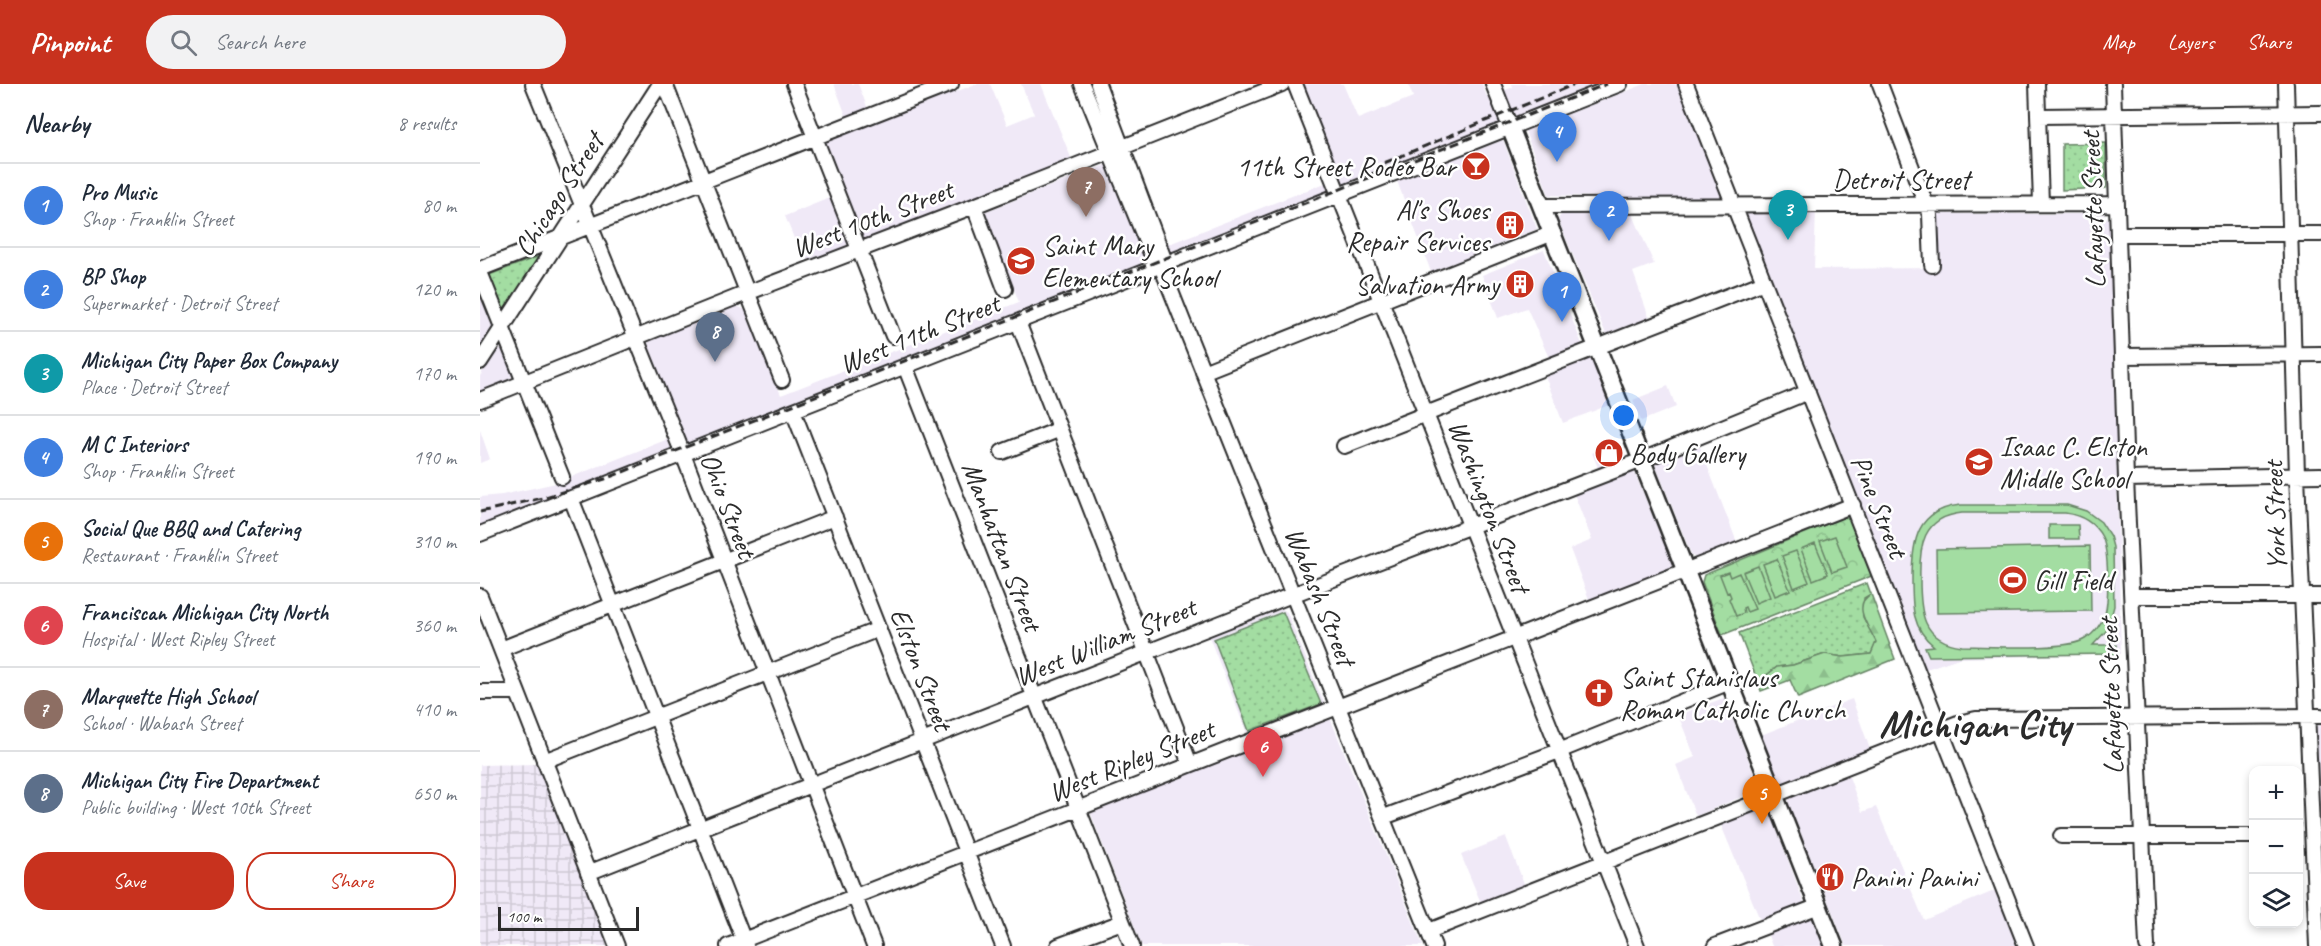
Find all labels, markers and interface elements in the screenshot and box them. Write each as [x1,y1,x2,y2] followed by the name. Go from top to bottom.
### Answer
[146,15,566,69] search box
[30,25,110,60] text: Pinpoint
[167,26,200,59] icon: search
[215,28,305,56] text: Search here
[2102,29,2135,55] text: Map
[2168,29,2214,55] text: Layers
[2247,29,2291,55] text: Share
[24,107,89,140] text: Nearby
[397,111,456,136] text: 8 results
[1538,112,1576,162] pin: 4
[506,123,613,263] street label: Chicago Street
[2072,128,2113,289] street label: Lafayette Street
[1237,149,1458,184] place label: 11th Street Rodeo Bar
[1460,150,1492,182] bar icon: 11th Street Rodeo Bar
[1832,162,1973,197] street label: Detroit Street
[1066,168,1106,217] pin: 7
[787,171,960,265] street label: West 10th Street
[81,179,157,207] text: Pro Music
[1768,190,1808,240] pin: 3
[1346,192,1491,259] place label: Al's Shoes Repair Services
[1590,192,1628,241] pin: 2
[39,193,48,218] text: 1
[422,193,456,218] text: 80 m
[81,207,234,232] text: Shop · Franklin Street
[1494,209,1526,241] building icon: Al's Shoes Repair Services
[1042,228,1222,295] place label: Saint Mary Elementary School
[1005,245,1037,277] school or university icon: Saint Mary Elementary School
[81,263,145,291] text: BP Shop
[1355,267,1501,302] place label: Salvation Army
[1504,268,1536,300] building icon: Salvation Army
[1542,272,1582,322] pin: 1
[39,277,48,302] text: 2
[413,277,456,302] text: 120 m
[834,284,1007,381] street label: West 11th Street
[81,291,277,316] text: Supermarket · Detroit Street
[696,312,734,362] pin: 8
[81,347,337,375] text: Michigan City Paper Box Company
[39,361,48,386] text: 3
[413,361,456,386] text: 170 m
[81,375,227,400] text: Place · Detroit Street
[1609,401,1638,430] your location
[1441,415,1540,601] street label: Washington Street
[2000,429,2148,496] place label: Isaac C. Elston Middle School
[81,431,188,459] text: M C Interiors
[1630,436,1748,471] place label: Body Gallery
[1593,437,1625,469] shop icon: Body Gallery
[39,445,48,470] text: 4
[413,445,456,470] text: 190 m
[1963,446,1995,478] school or university icon: Isaac C. Elston Middle School
[693,448,765,565] street label: Ohio Street
[1843,450,1917,565] street label: Pine Street
[954,456,1052,638] street label: Manhattan Street
[2255,458,2294,571] street label: York Street
[81,459,234,484] text: Shop · Franklin Street
[81,515,300,543] text: Social Que BBQ and Catering
[1277,522,1365,674] street label: Wabash Street
[39,529,48,554] text: 5
[413,529,456,554] text: 310 m
[81,543,277,568] text: Restaurant · Franklin Street
[2034,563,2117,598] place label: Gill Field
[1997,564,2029,596] sports icon: Gill Field
[1010,588,1203,694] street label: West William Street
[81,599,328,627] text: Franciscan Michigan City North
[882,603,962,738] street label: Elston Street
[39,613,48,638] text: 6
[413,613,456,638] text: 360 m
[2090,614,2131,775] street label: Lafayette Street
[81,627,274,652] text: Hospital · West Ripley Street
[1620,660,1847,727] place label: Saint Stanislaus Roman Catholic Church
[1583,677,1615,709] church icon: Saint Stanislaus Roman Catholic Church
[81,683,255,711] text: Marquette High School
[39,697,48,722] text: 7
[413,697,456,722] text: 410 m
[1879,699,2075,749] district label: Michigan City
[1043,710,1222,810] street label: West Ripley Street
[81,711,242,736] text: School · Wabash Street
[1244,728,1282,777] pin: 6
[2249,766,2303,928] map controls
[2249,766,2303,820] button: +
[81,767,318,795] text: Michigan City Fire Department
[1742,774,1782,824] pin: 5
[39,781,48,806] text: 8
[413,781,456,806] text: 650 m
[81,795,310,820] text: Public building · West 10th Street
[2249,820,2303,874] button: −
[24,852,234,910] button: Save
[246,852,456,910] button: Share
[1851,860,1981,895] place label: Panini Panini
[1814,861,1846,893] restaurant icon: Panini Panini
[2249,874,2303,928] button: layers
[498,904,639,932] scale bar
[507,907,541,927] text: 100 m

